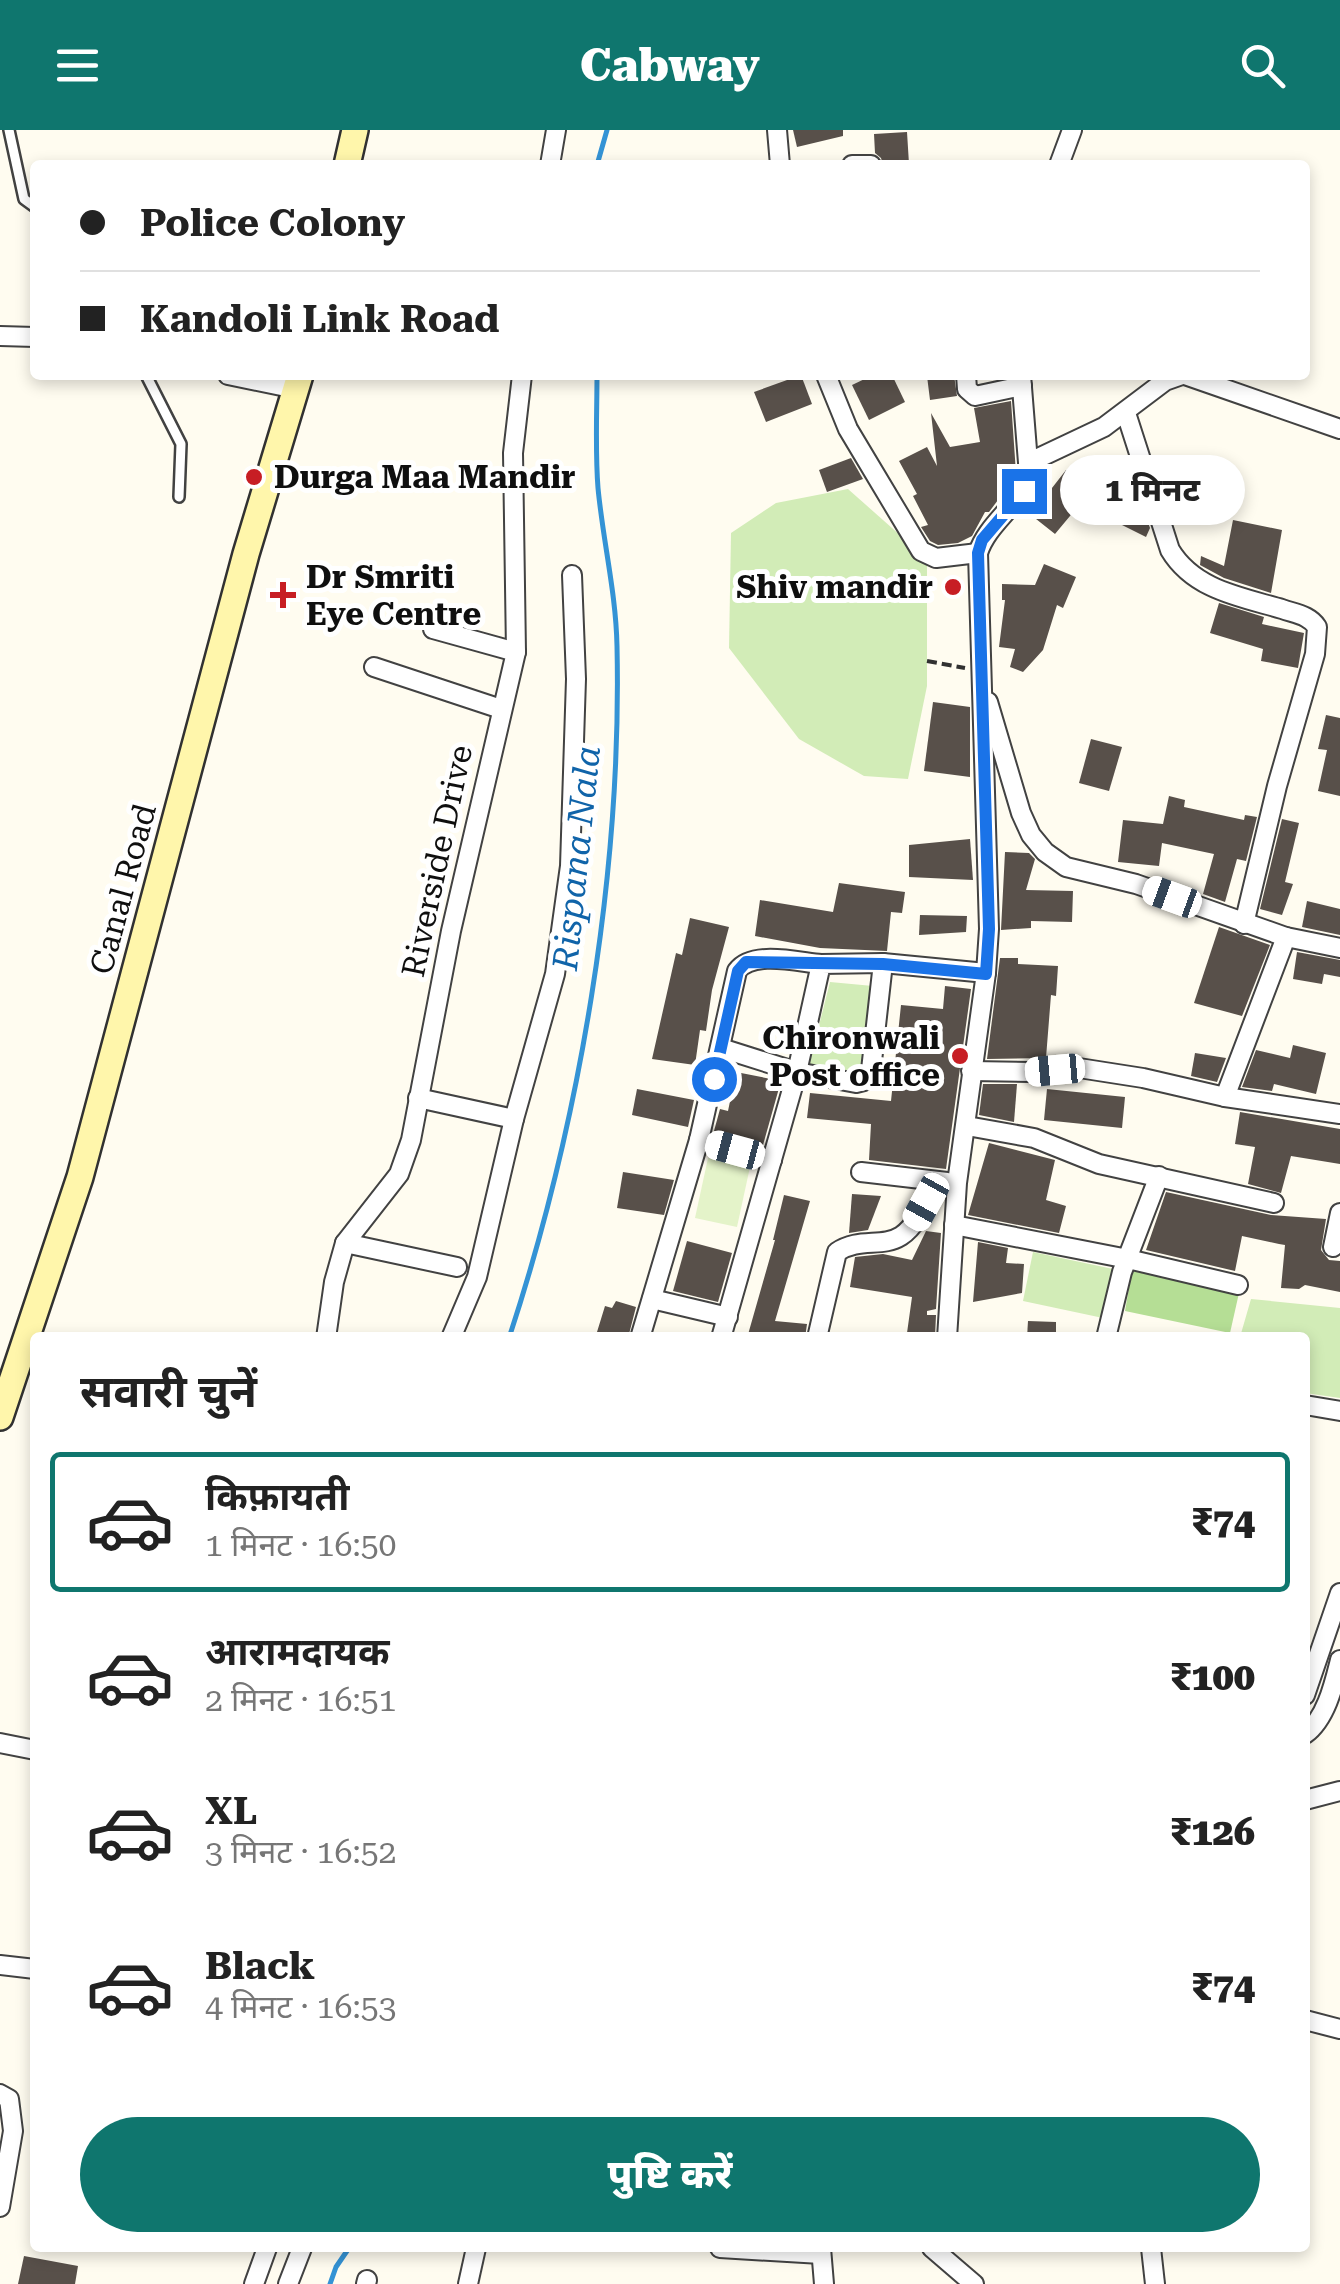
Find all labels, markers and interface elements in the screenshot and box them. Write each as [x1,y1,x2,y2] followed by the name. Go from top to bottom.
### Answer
[50,38,105,93] icon: menu
[1235,38,1290,93] icon: search
[580,39,760,92] text: Cabway
[140,201,405,245] text: Police Colony
[140,297,499,341] text: Kandoli Link Road
[1059,456,1244,526] callout: 1 मिनट
[274,458,576,496] place label: Durga Maa Mandir
[243,466,265,488] marker: Durga Maa Mandir
[1002,469,1047,514] route end
[1105,471,1200,509] text: 1 मिनट
[306,558,481,633] place label: Dr Smriti Eye Centre
[736,568,933,606] place label: Shiv mandir
[942,576,964,598] marker: Shiv mandir
[270,582,296,608] marker: Dr Smriti Eye Centre
[394,742,480,980] street label: Riverside Drive
[545,744,609,973] water label: Rispana Nala
[82,800,164,978] street label: Canal Road
[1139,873,1205,921] car
[762,1019,940,1094] place label: Chironwali Post office
[949,1045,971,1067] marker: Chironwali Post office
[1024,1052,1086,1088] car
[692,1057,737,1102] route start
[702,1128,768,1172] car
[898,1168,954,1236] car
[80,1365,257,1418] text: सवारी चुनें
[205,1475,349,1519] text: किफ़ायती
[85,1477,175,1567] icon: car
[1191,1500,1255,1544] text: ₹74
[205,1526,397,1564] text: 1 मिनट · 16:50
[205,1630,389,1674] text: आरामदायक
[85,1632,175,1722] icon: car
[1170,1655,1255,1699] text: ₹100
[205,1681,397,1719] text: 2 मिनट · 16:51
[85,1787,175,1877] icon: car
[205,1789,257,1833] text: XL
[1170,1810,1255,1854] text: ₹126
[205,1833,397,1871] text: 3 मिनट · 16:52
[85,1942,175,2032] icon: car
[205,1944,315,1988] text: Black
[1191,1965,1255,2009] text: ₹74
[205,1988,397,2026] text: 4 मिनट · 16:53
[80,2117,1260,2232] button: पुष्टि करें

